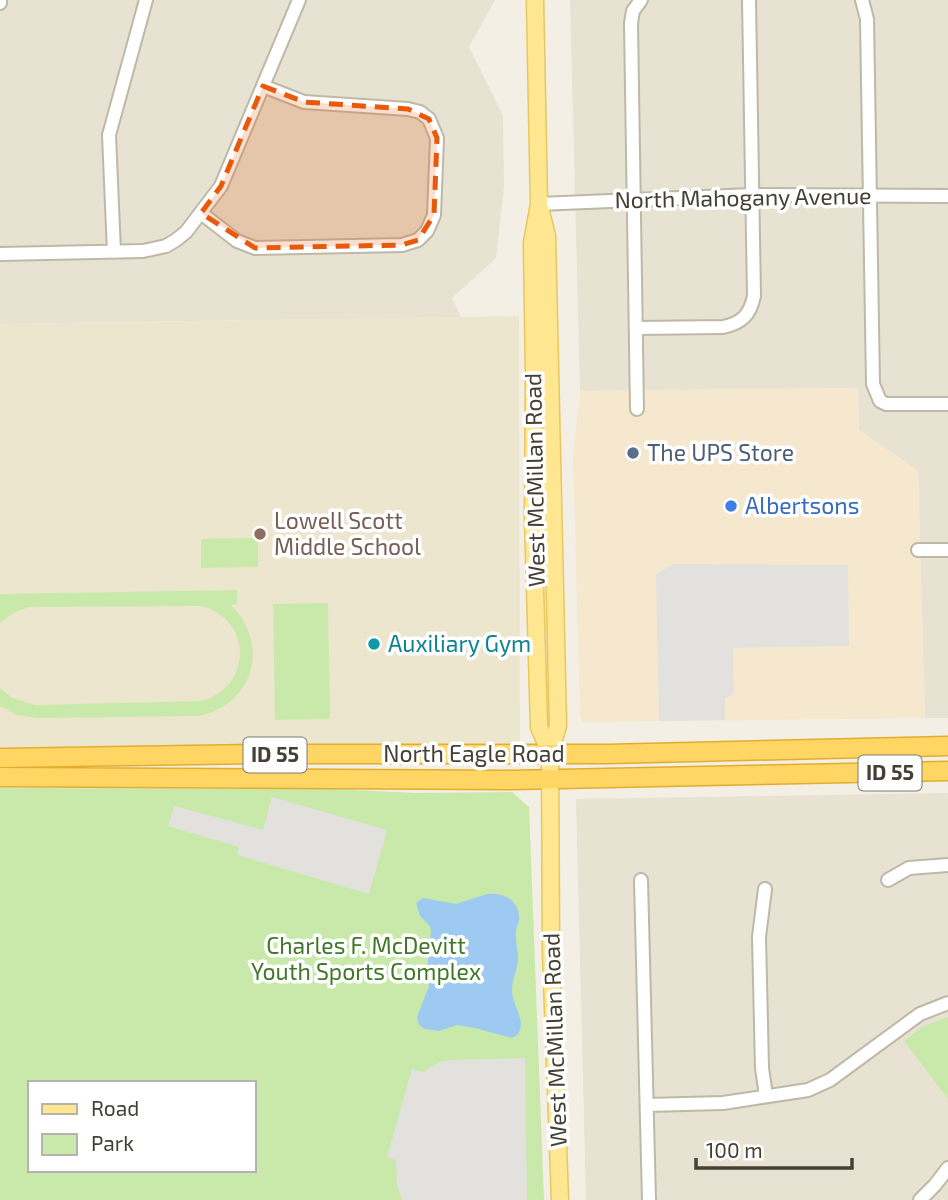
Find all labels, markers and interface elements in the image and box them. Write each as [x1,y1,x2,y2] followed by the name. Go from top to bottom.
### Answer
[614,181,872,213] street label: North Mahogany Avenue
[518,373,550,587] street label: West McMillan Road
[647,438,794,466] place label: The UPS Store
[625,445,641,461] marker: The UPS Store
[745,491,859,519] place label: Albertsons
[723,498,739,514] marker: Albertsons
[274,506,421,560] place label: Lowell Scott Middle School
[252,526,268,542] marker: Lowell Scott Middle School
[388,629,531,657] place label: Auxiliary Gym
[366,636,382,652] marker: Auxiliary Gym
[244,738,306,772] road number: ID 55
[383,739,565,767] street label: North Eagle Road
[858,756,922,790] road number: ID 55
[251,931,481,985] park label: Charles F. McDevitt Youth Sports Complex
[536,932,572,1148] street label: West McMillan Road
[28,1081,256,1172] legend
[91,1095,139,1120] text: Road
[696,1126,852,1170] scale bar
[91,1130,134,1155] text: Park
[706,1137,763,1162] text: 100 m

